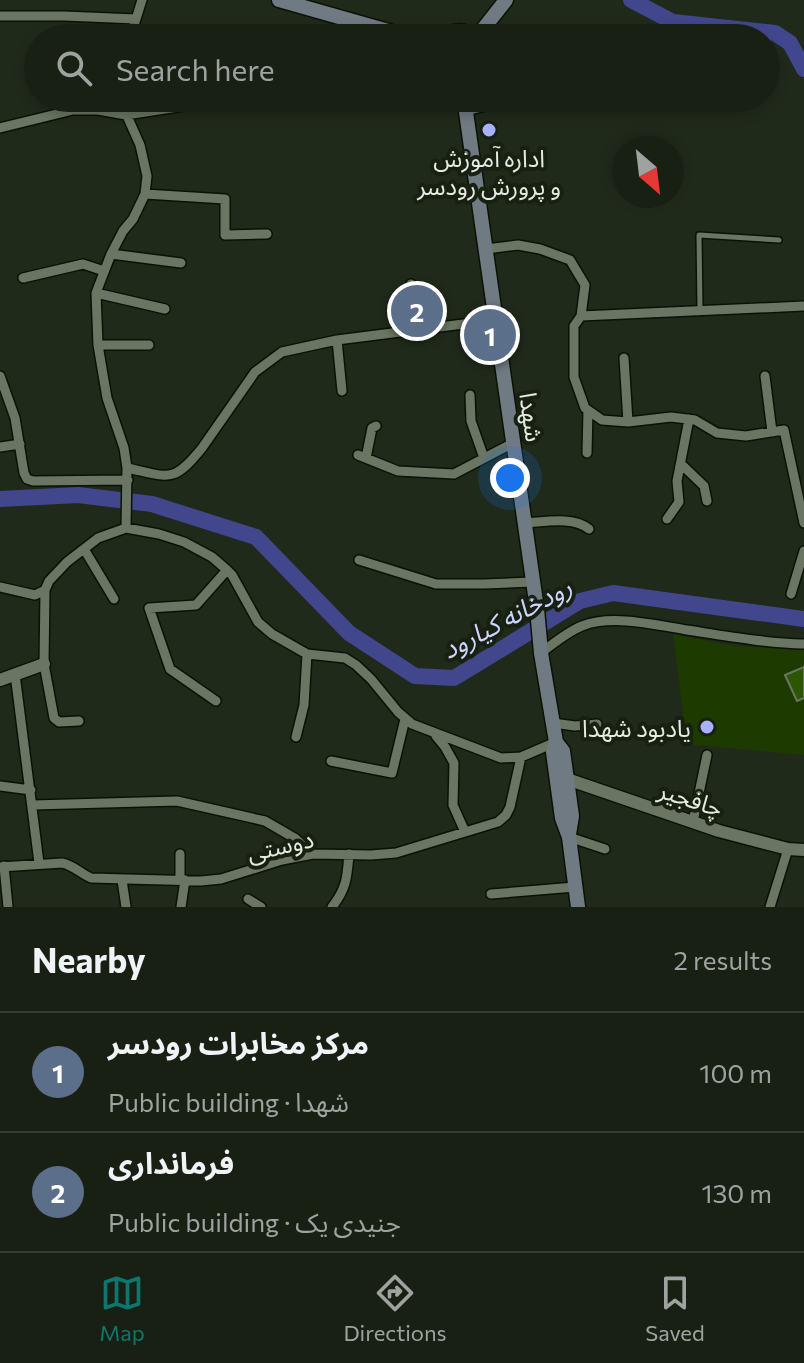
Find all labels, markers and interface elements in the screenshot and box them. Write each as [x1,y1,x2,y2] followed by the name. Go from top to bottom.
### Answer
[24,24,780,112] search box
[52,46,96,90] icon: search
[116,50,275,87] text: Search here
[480,121,498,139] marker: اداره آموزش و پرورش رودسر
[612,136,684,208] north arrow
[416,143,561,202] place label: اداره آموزش و پرورش رودسر
[391,281,443,341] pin: 2
[464,305,516,365] pin: 1
[514,390,550,444] street label: شهدا
[490,458,530,498] your location
[436,570,577,665] water label: رودخانه کیارود
[582,713,691,743] place label: یادبود شهدا
[698,718,716,736] marker: یادبود شهدا
[654,774,727,824] street label: چافجیر
[244,823,316,868] street label: دوستی
[32,938,146,980] text: Nearby
[674,944,772,975] text: 2 results
[108,1023,369,1060] text: مرکز مخابرات رودسر
[52,1057,64,1088] text: 1
[699,1057,772,1088] text: 100 m
[108,1086,349,1117] text: Public building · شهدا
[108,1143,234,1180] text: فرماندارى
[51,1177,65,1208] text: 2
[701,1177,772,1208] text: 130 m
[108,1206,401,1237] text: Public building · جنیدی یک
[99,1271,145,1346] tab: Map
[343,1271,447,1346] tab: Directions
[645,1271,705,1346] tab: Saved

